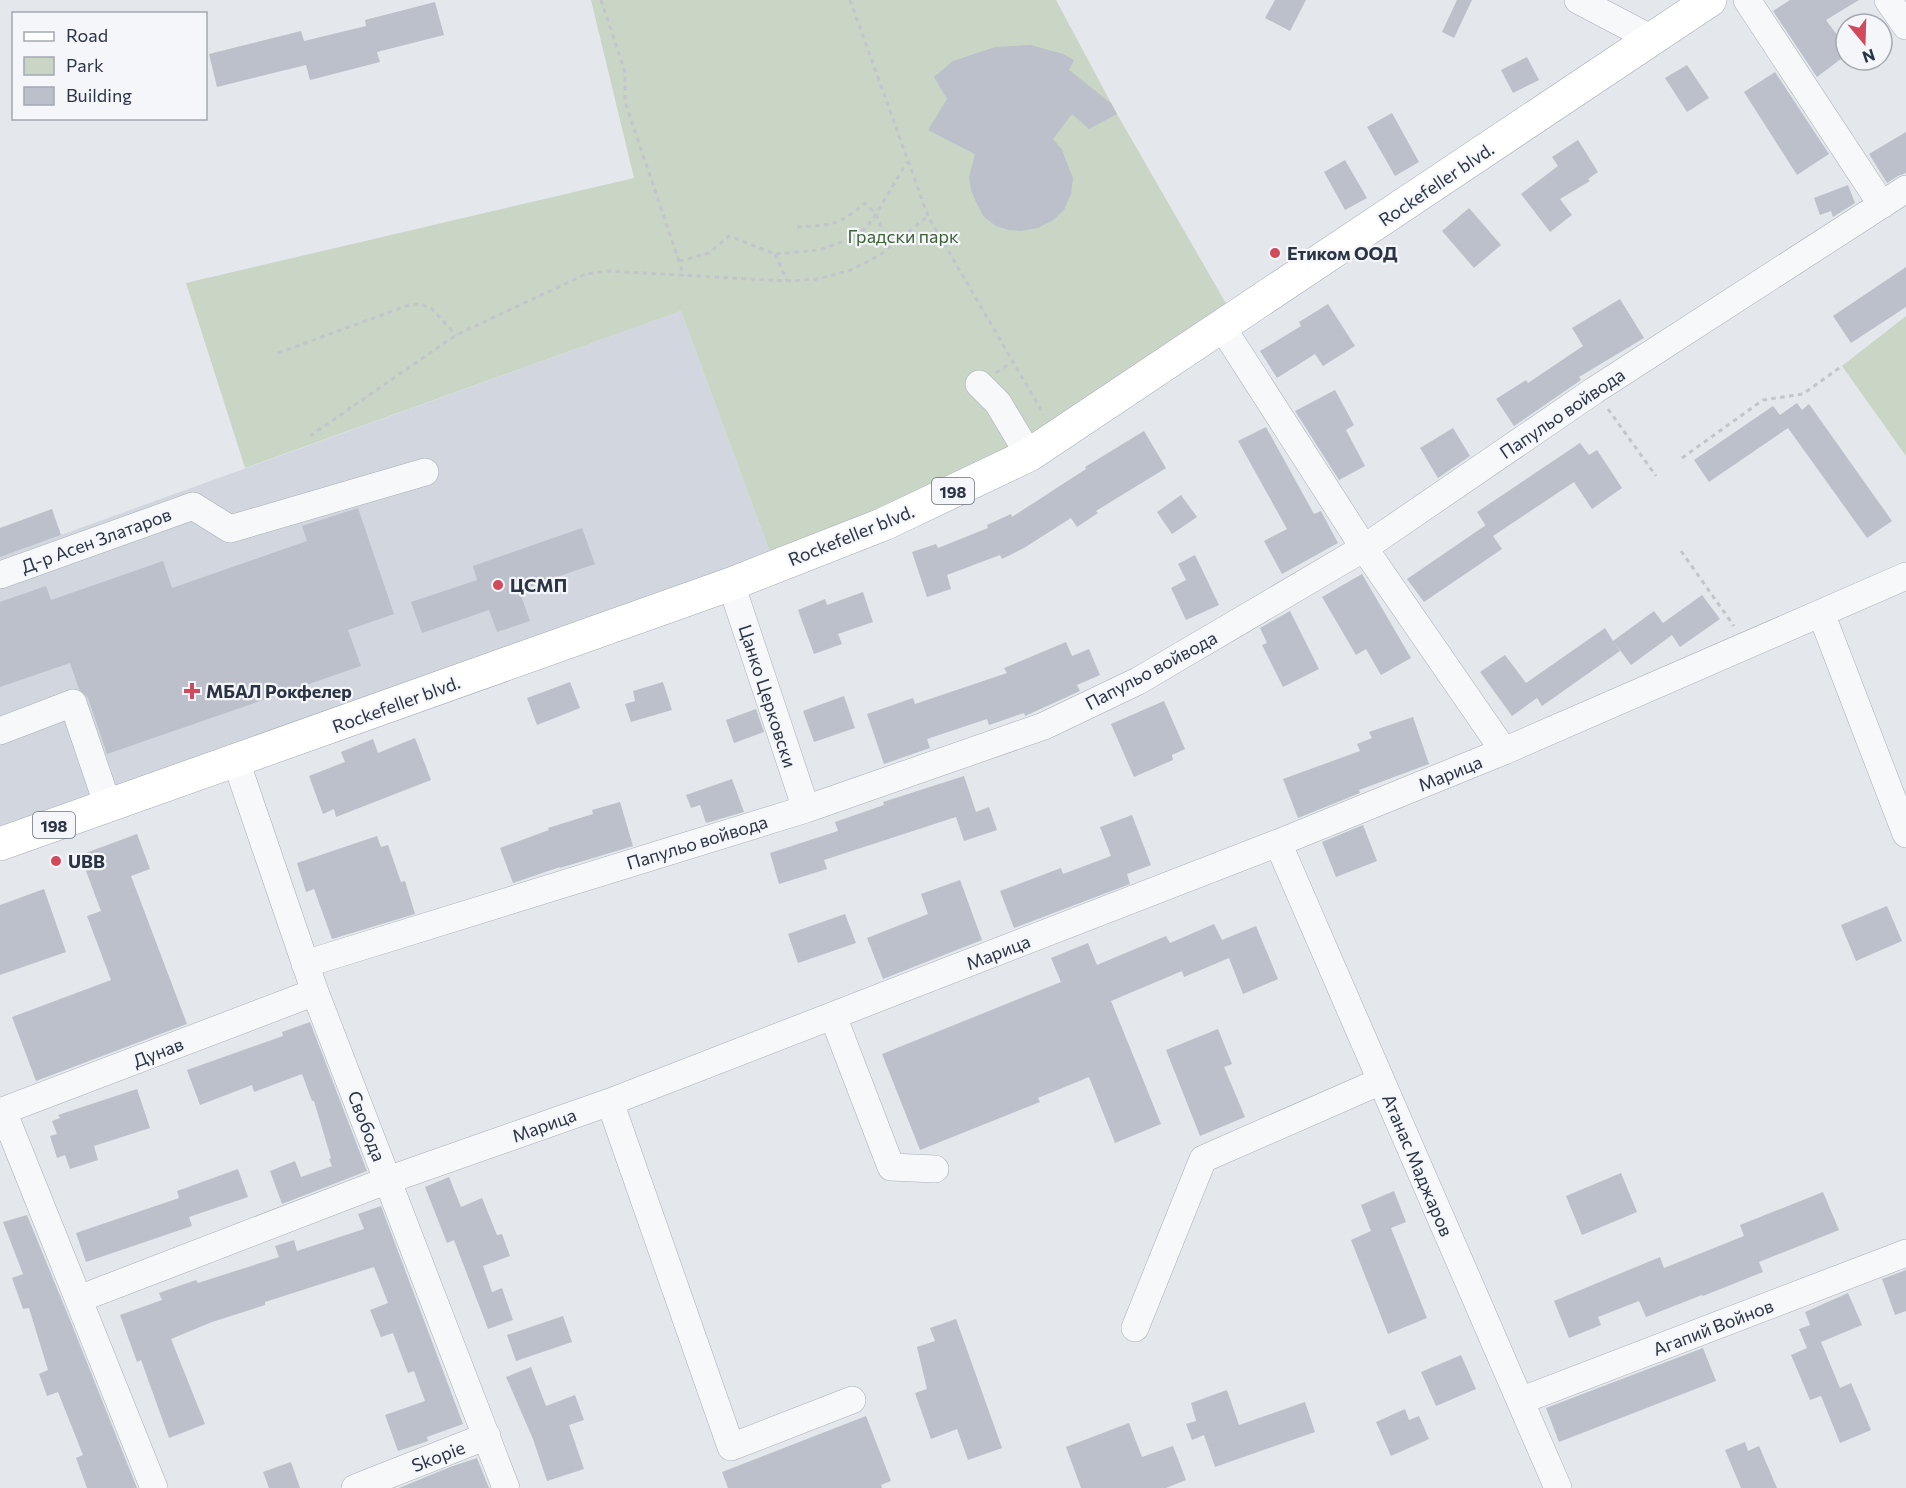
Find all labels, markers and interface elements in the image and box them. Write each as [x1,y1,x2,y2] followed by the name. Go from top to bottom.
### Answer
[12,12,207,120] legend
[1834,12,1894,72] north arrow
[66,24,108,46] text: Road
[1860,46,1878,68] text: N
[66,54,104,76] text: Park
[66,84,132,106] text: Building
[1374,137,1498,231] street label: Rockefeller blvd.
[847,225,959,247] park label: Градски парк
[1287,242,1398,264] place label: Етиком ООД
[1268,246,1282,260] marker: Етиком ООД
[1495,363,1629,463] street label: Папульо войвода
[932,478,974,504] road number: 198
[785,500,917,570] street label: Rockefeller blvd.
[18,503,174,577] street label: Д-р Асен Златаров
[510,574,567,596] place label: ЦСМП
[491,578,505,592] marker: ЦСМП
[735,622,801,770] street label: Цанко Церковски
[1081,626,1221,714] street label: Папульо войвода
[329,671,463,737] street label: Rockefeller blvd.
[206,680,352,702] place label: МБАЛ Рокфелер
[183,682,201,700] marker: МБАЛ Рокфелер
[1415,750,1485,796] street label: Марица
[624,810,770,874] street label: Папульо войвода
[33,812,75,838] road number: 198
[68,850,105,872] place label: UBB
[49,854,63,868] marker: UBB
[963,930,1033,974] street label: Марица
[130,1032,186,1072] street label: Дунав
[343,1087,391,1165] street label: Свобода
[1378,1090,1458,1240] street label: Атанас Маджаров
[509,1103,579,1147] street label: Марица
[1650,1294,1776,1360] street label: Агапий Войнов
[408,1436,468,1476] street label: Skopie

